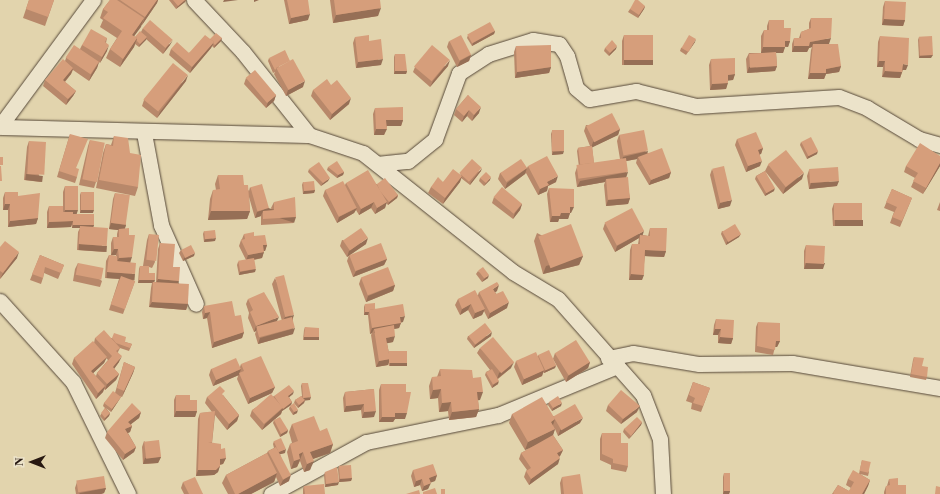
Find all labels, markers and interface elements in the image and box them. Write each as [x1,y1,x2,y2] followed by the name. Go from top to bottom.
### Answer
[12,442,52,482] north arrow
[13,458,27,466] text: N

